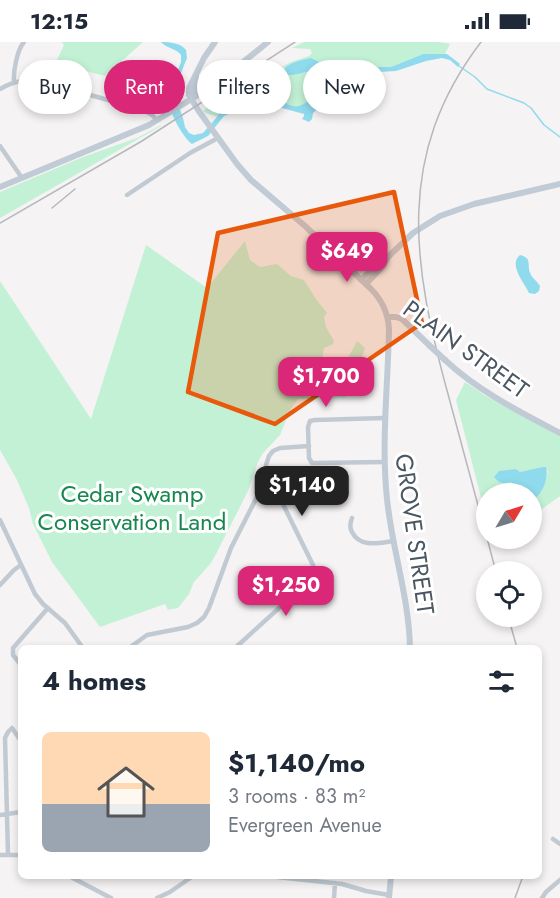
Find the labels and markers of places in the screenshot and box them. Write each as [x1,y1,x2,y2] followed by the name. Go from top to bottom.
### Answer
[311,232,383,283] pin: $649
[277,357,375,408] pin: $1,700
[253,466,351,517] pin: $1,140
[237,566,335,617] pin: $1,250

